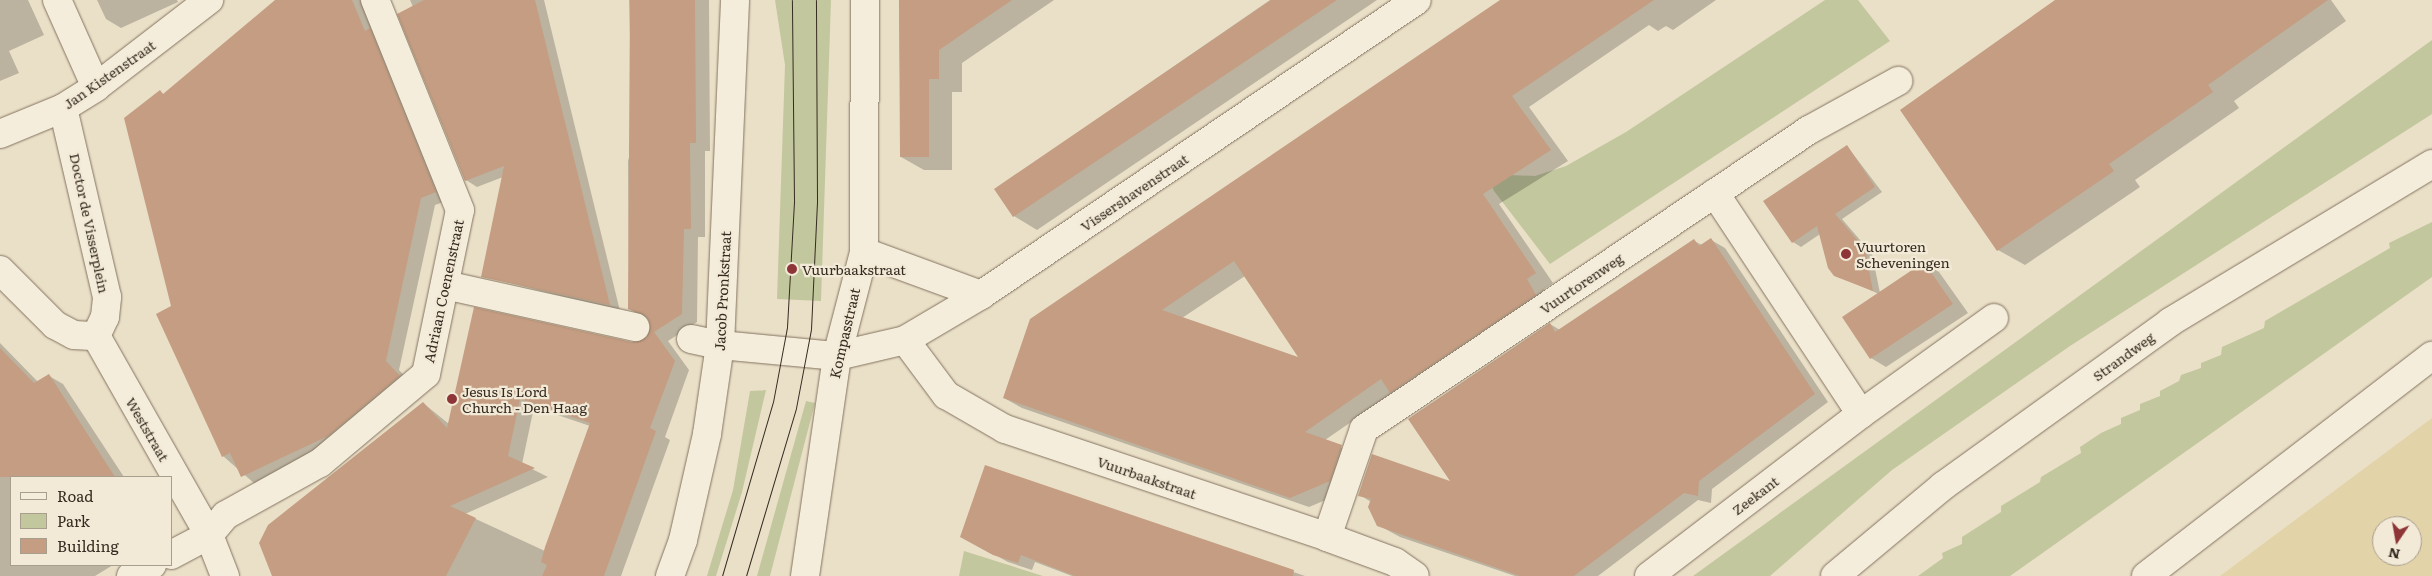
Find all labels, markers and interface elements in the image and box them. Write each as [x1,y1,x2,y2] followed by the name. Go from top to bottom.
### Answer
[60,36,158,112] street label: Jan Kistenstraat
[1077,150,1191,234] street label: Vissershavenstraat
[67,151,113,295] street label: Doctor de Visserplein
[420,218,466,364] street label: Adriaan Coenenstraat
[710,231,734,351] street label: Jacob Pronkstraat
[1856,238,1950,270] place label: Vuurtoren Scheveningen
[1840,248,1852,260] marker: Vuurtoren Scheveningen
[1536,249,1626,317] street label: Vuurtorenweg
[802,261,906,277] place label: Vuurbaakstraat
[786,263,798,275] marker: Vuurbaakstraat
[825,286,863,380] street label: Kompasstraat
[2089,328,2157,384] street label: Strandweg
[462,383,587,416] place label: Jesus Is Lord Church - Den Haag
[446,393,458,405] marker: Jesus Is Lord Church - Den Haag
[123,394,173,464] street label: Weststraat
[1095,452,1199,502] street label: Vuurbaakstraat
[1728,472,1782,518] street label: Zeekant
[10,476,172,566] legend
[57,484,93,507] text: Road
[57,509,90,532] text: Park
[2372,516,2422,566] north arrow
[57,534,119,557] text: Building
[2386,544,2402,566] text: N

